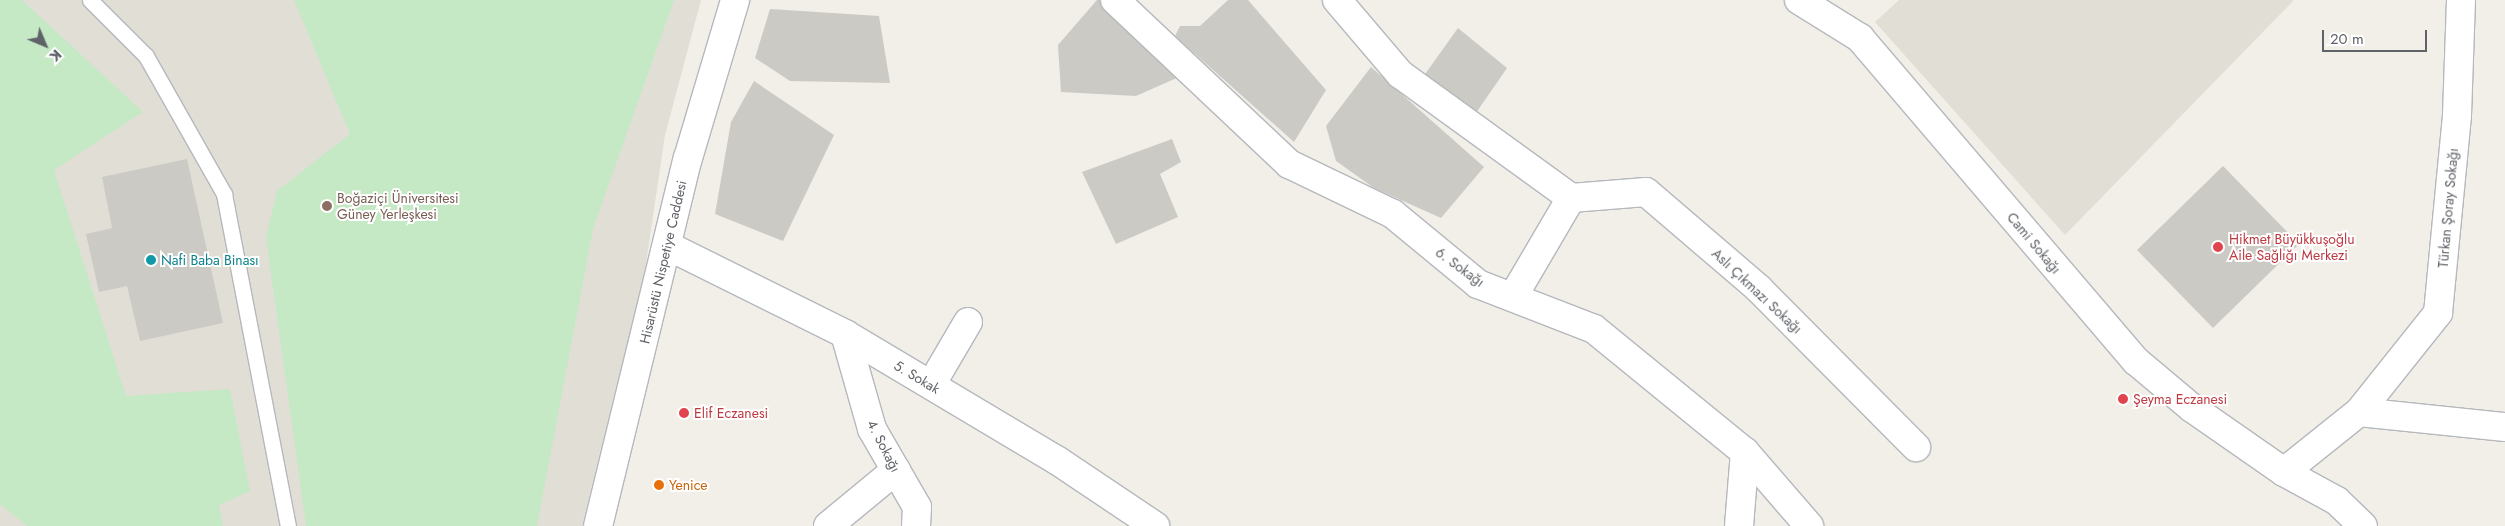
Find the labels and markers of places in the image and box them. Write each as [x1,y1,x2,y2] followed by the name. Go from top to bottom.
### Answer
[337,190,459,222] place label: Boğaziçi Üniversitesi Güney Yerleşkesi
[321,200,333,212] marker: Boğaziçi Üniversitesi Güney Yerleşkesi
[2229,231,2355,264] place label: Hikmet Büyükkuşoğlu Aile Sağlığı Merkezi
[2211,240,2225,254] marker: Hikmet Büyükkuşoğlu Aile Sağlığı Merkezi
[161,252,259,268] place label: Nafi Baba Binası
[145,254,157,266] marker: Nafi Baba Binası
[2133,391,2227,407] place label: Şeyma Eczanesi
[2117,393,2129,405] marker: Şeyma Eczanesi
[694,405,768,421] place label: Elif Eczanesi
[678,407,690,419] marker: Elif Eczanesi
[669,477,708,493] place label: Yenice
[653,479,665,491] marker: Yenice

